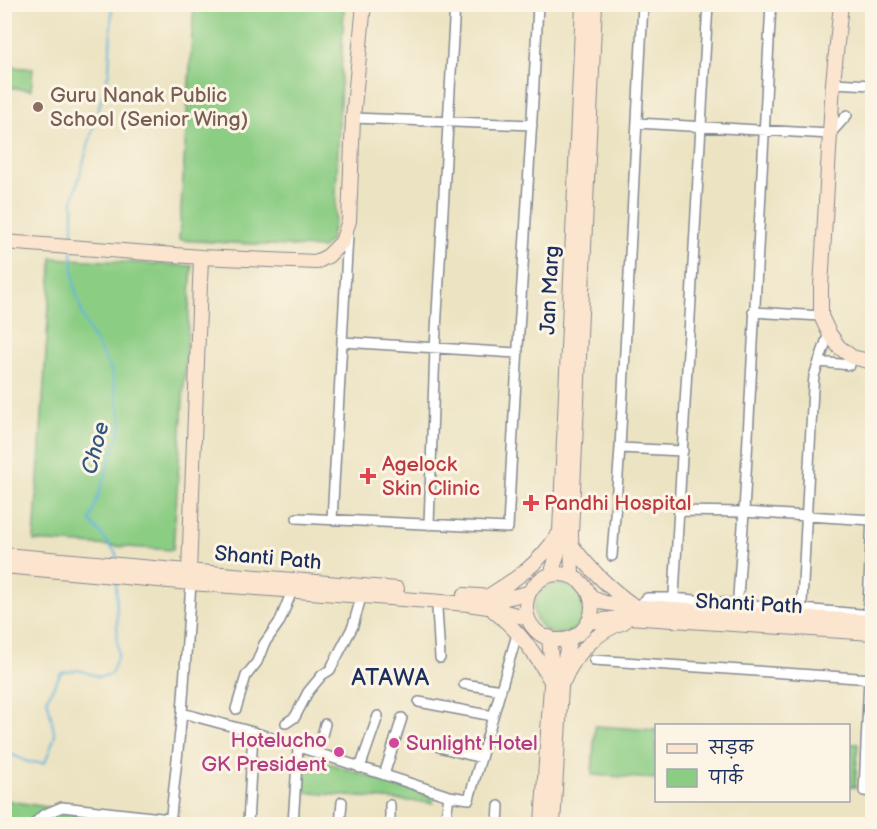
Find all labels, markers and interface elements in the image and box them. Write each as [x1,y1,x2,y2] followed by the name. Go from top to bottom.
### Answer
[50,83,248,132] place label: Guru Nanak Public School (Senior Wing)
[31,100,45,114] marker: Guru Nanak Public School (Senior Wing)
[535,245,565,335] street label: Jan Marg
[76,419,116,477] water label: Choe
[382,452,480,501] place label: Agelock Skin Clinic
[359,467,377,485] marker: Agelock Skin Clinic
[544,491,691,516] place label: Pandhi Hospital
[522,494,540,512] marker: Pandhi Hospital
[213,541,323,575] street label: Shanti Path
[695,589,803,619] street label: Shanti Path
[351,663,431,692] district label: ATAWA
[655,724,850,802] legend
[201,728,328,777] place label: Hotelucho GK President
[406,731,538,756] place label: Sunlight Hotel
[387,736,401,750] marker: Sunlight Hotel
[708,738,754,759] text: सड़क
[332,745,346,759] marker: Hotelucho GK President
[708,764,744,789] text: पार्क

